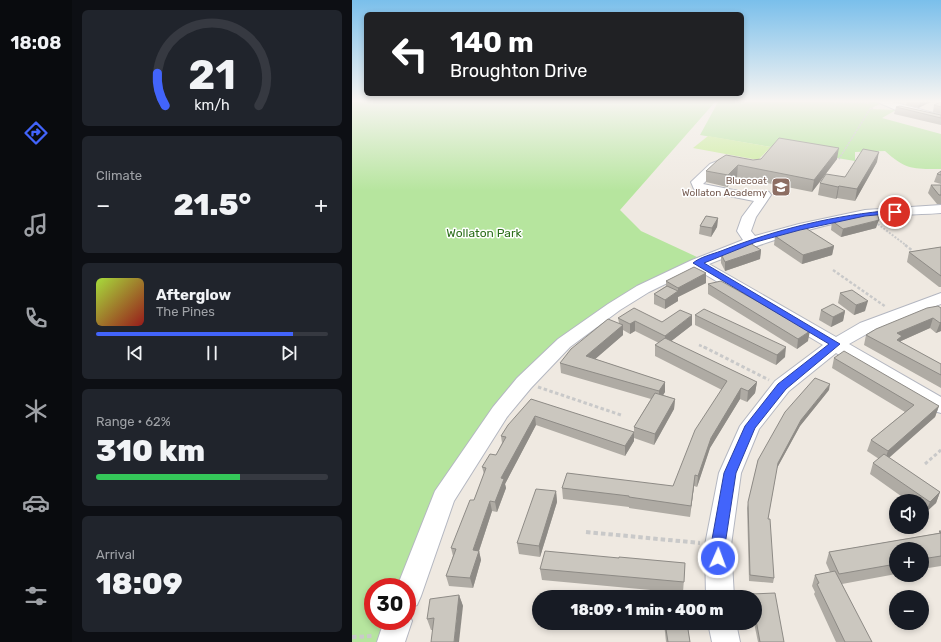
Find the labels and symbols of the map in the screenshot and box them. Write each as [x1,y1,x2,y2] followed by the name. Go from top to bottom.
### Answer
[682,175,767,199] place label: Bluecoat Wollaton Academy
[770,176,792,198] school or university icon: Bluecoat Wollaton Academy
[878,195,912,229] pin
[446,226,523,240] park label: Wollaton Park
[697,537,739,579] position arrow
[364,578,416,630] speed limit sign: 30

